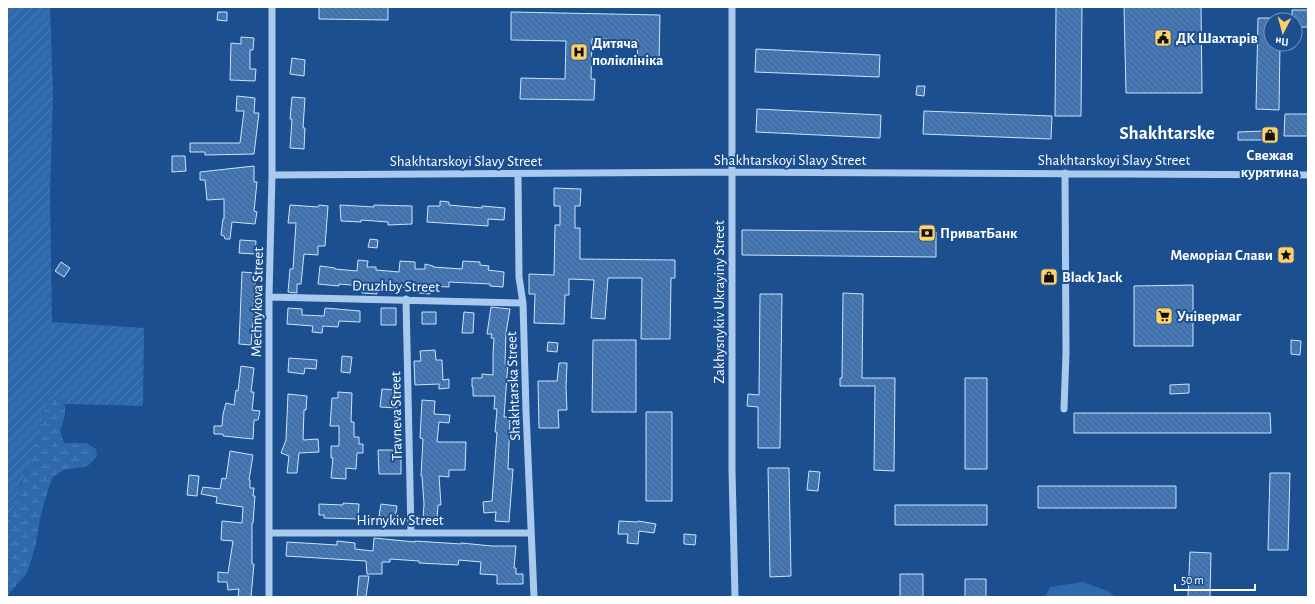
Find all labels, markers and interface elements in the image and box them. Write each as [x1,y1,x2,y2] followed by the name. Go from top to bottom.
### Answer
[1263,12,1303,52] north arrow
[1153,28,1173,48] public building icon: ДК Шахтарів
[1176,31,1258,46] place label: ДК Шахтарів
[1275,35,1289,48] text: Пн
[592,36,663,68] place label: Дитяча поліклініка
[569,42,589,62] hospital icon: Дитяча поліклініка
[1119,124,1215,143] district label: Shakhtarske
[1260,125,1280,145] shop icon: Свежая курятина
[1241,148,1299,180] place label: Свежая курятина
[714,153,866,168] street label: Shakhtarskoyi Slavy Street
[1038,153,1190,168] street label: Shakhtarskoyi Slavy Street
[390,154,542,169] street label: Shakhtarskoyi Slavy Street
[712,220,727,384] street label: Zakhysnykiv Ukrayiny Street
[917,223,937,243] bank icon: ПриватБанк
[940,226,1018,241] place label: ПриватБанк
[1276,245,1296,265] place icon: Меморіал Слави
[249,247,266,357] street label: Mechnykova Street
[1170,248,1273,263] place label: Меморіал Слави
[1039,267,1059,287] shop icon: Black Jack
[1062,270,1123,285] place label: Black Jack
[352,278,440,295] street label: Druzhby Street
[1154,306,1174,326] supermarket icon: Універмаг
[1177,309,1242,324] place label: Універмаг
[504,331,523,441] street label: Shakhtarska Street
[388,371,405,461] street label: Travneva Street
[356,513,444,528] street label: Hirnykiv Street
[1175,566,1255,592] scale bar
[1181,574,1204,586] text: 50 m

